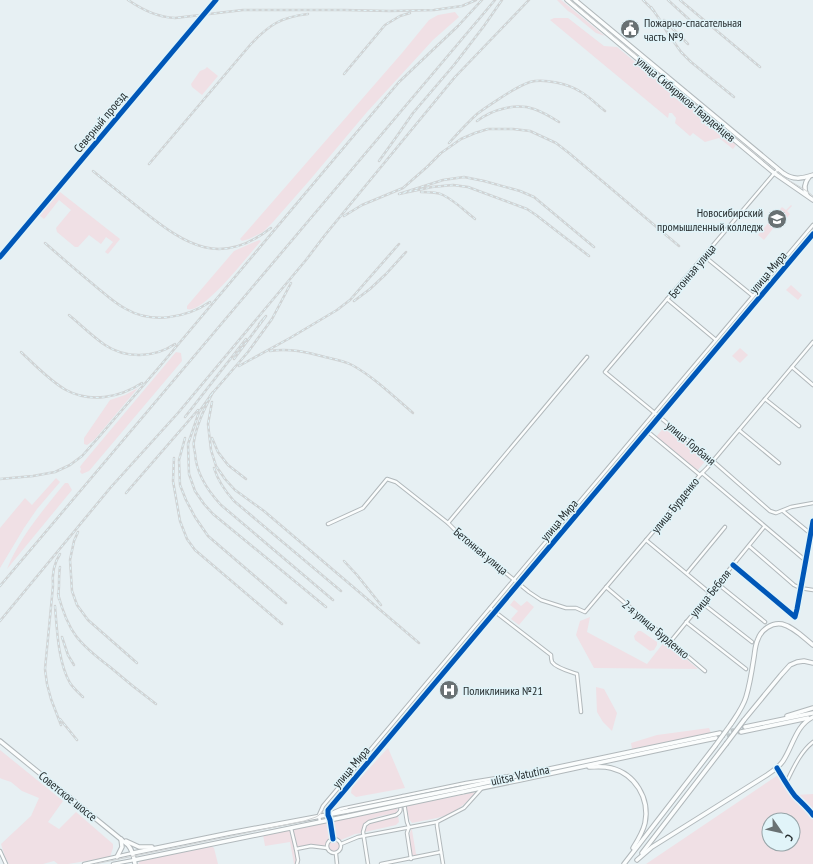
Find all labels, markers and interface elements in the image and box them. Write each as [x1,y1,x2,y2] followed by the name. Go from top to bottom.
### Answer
[644,15,742,44] place label: Пожарно-спасательная часть №9
[619,18,641,40] public building icon: Пожарно-спасательная часть №9
[633,53,739,145] street label: улица Сибиряков-Гвардейцев
[70,88,130,155] street label: Северный проезд
[657,205,764,234] place label: Новосибирский промышленный колледж
[766,208,788,230] school or university icon: Новосибирский промышленный колледж
[665,241,719,301] street label: Бетонная улица
[746,248,790,296] street label: улица Мира
[663,418,719,468] street label: улица Горбаня
[648,474,702,536] street label: улица Бурденко
[537,496,581,544] street label: улица Мира
[451,524,511,578] street label: Бетонная улица
[686,566,734,620] street label: улица Бебеля
[619,596,693,662] street label: 2-я улица Бурденко
[438,679,460,701] hospital icon: Поликлиника №21
[463,683,543,698] place label: Поликлиника №21
[329,743,373,791] street label: улица Мира
[489,761,551,789] street label: ulitsa Vatutina
[36,768,100,824] street label: Советское шоссе
[761,812,801,852] north arrow
[782,832,797,844] text: С

